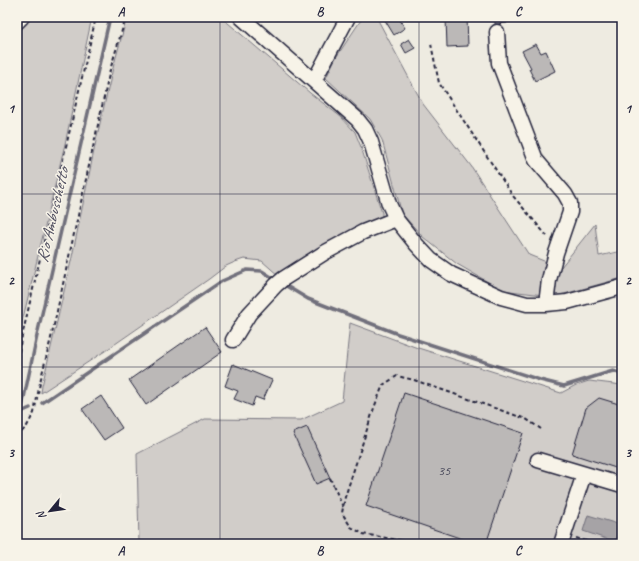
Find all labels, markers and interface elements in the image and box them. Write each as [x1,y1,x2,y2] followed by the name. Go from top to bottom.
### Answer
[118,4,126,20] text: A
[317,4,325,20] text: B
[515,4,523,20] text: C
[8,101,16,117] text: 1
[625,101,633,117] text: 1
[31,163,74,264] water label: Rio Ambuschetto
[8,273,15,289] text: 2
[625,273,632,289] text: 2
[8,445,15,461] text: 3
[625,445,632,461] text: 3
[438,462,451,479] house number: 35
[30,491,70,531] north arrow
[32,508,49,522] text: N
[118,543,126,559] text: A
[317,543,325,559] text: B
[515,543,523,559] text: C

